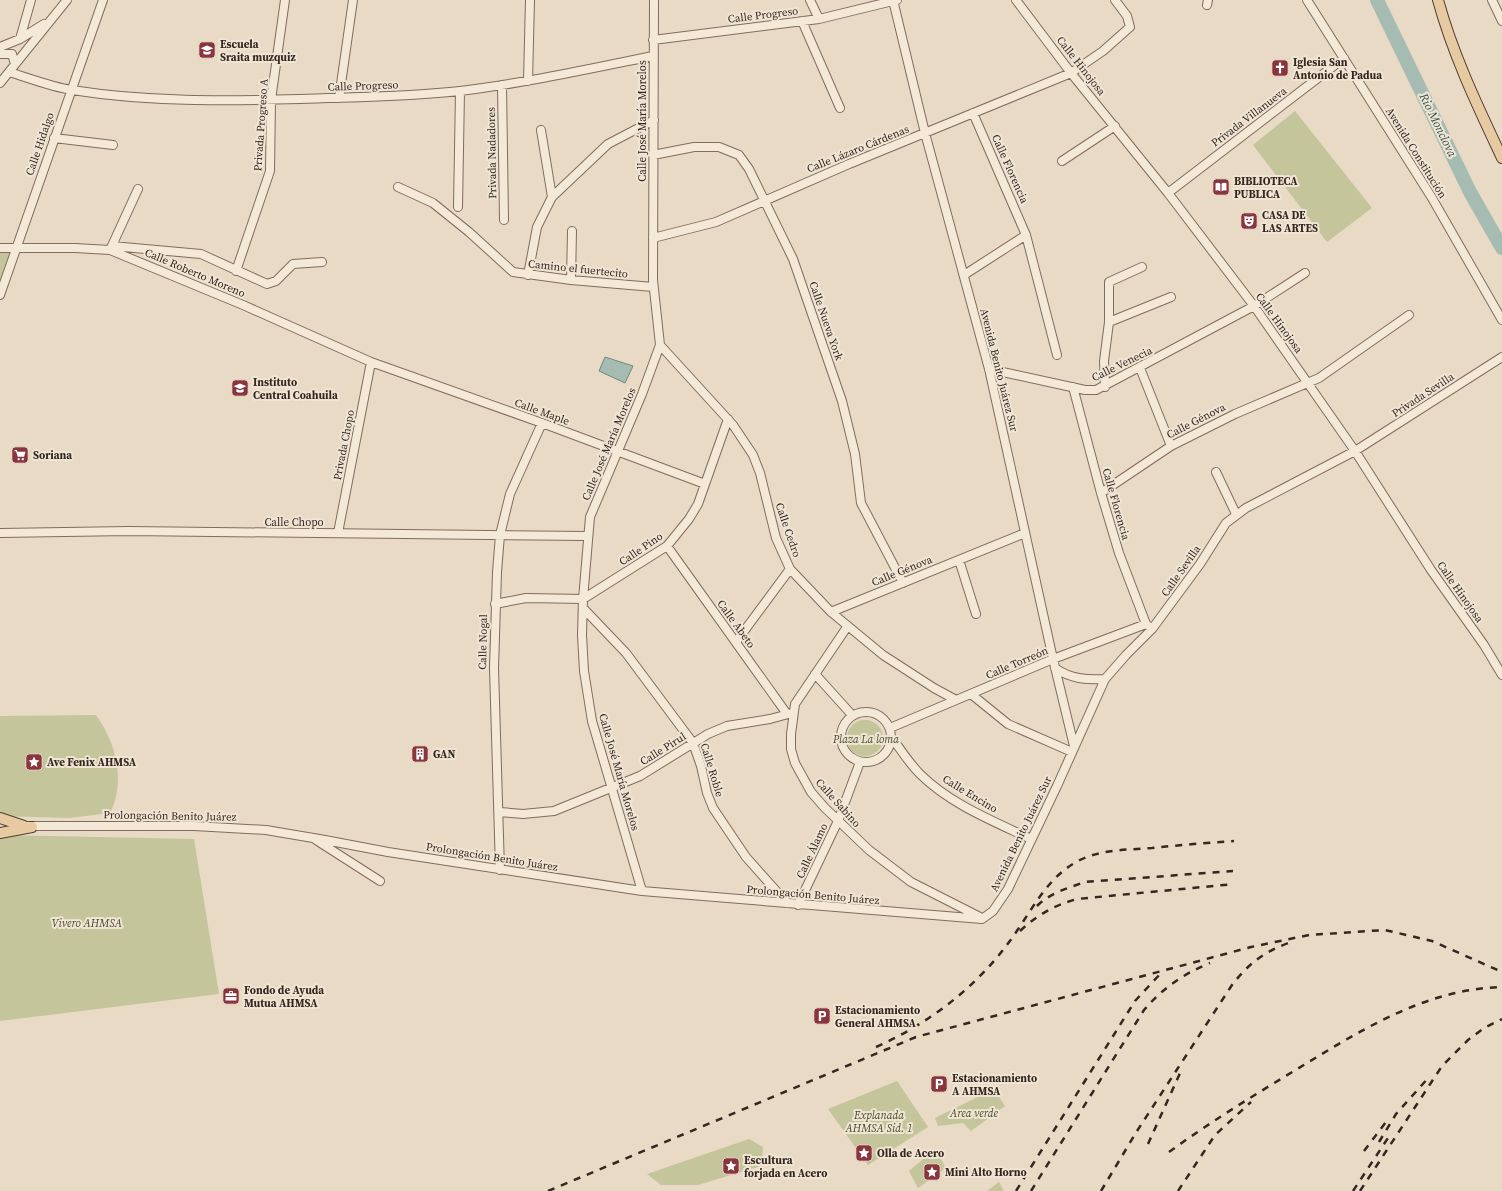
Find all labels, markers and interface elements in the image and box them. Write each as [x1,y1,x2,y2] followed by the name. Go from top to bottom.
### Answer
[727,3,799,27] street label: Calle Progreso
[1053,33,1109,99] street label: Calle Hinojosa
[220,37,296,65] place label: Escuela Sraita muzquiz
[197,40,217,60] school or university icon: Escuela Sraita muzquiz
[1293,55,1382,83] place label: Iglesia San Antonio de Padua
[1270,58,1290,78] church icon: Iglesia San Antonio de Padua
[635,60,650,182] street label: Calle José María Morelos
[250,77,272,172] street label: Privada Progreso A
[327,77,399,95] street label: Calle Progreso
[1208,83,1290,150] street label: Privada Villanueva
[1415,90,1461,160] water label: Rio Monclova
[1382,105,1450,201] street label: Avenida Constitución
[484,107,500,199] street label: Privada Nadadores
[22,110,58,178] street label: Calle Hidalgo
[805,122,912,176] street label: Calle Lázaro Cárdenas
[988,132,1032,206] street label: Calle Florencia
[1234,174,1298,202] place label: BIBLIOTECA PUBLICA
[1211,177,1231,197] library icon: BIBLIOTECA PUBLICA
[1262,208,1318,236] place label: CASA DE LAS ARTES
[1239,211,1259,231] theatre icon: CASA DE LAS ARTES
[142,245,248,301] street label: Calle Roberto Moreno
[527,256,629,282] street label: Camino el fuertecito
[805,279,847,363] street label: Calle Nueva York
[1252,290,1306,357] street label: Calle Hinojosa
[976,307,1022,434] street label: Avenida Benito Juárez Sur
[1089,343,1155,385] street label: Calle Venecia
[1389,369,1457,421] street label: Privada Sevilla
[253,375,338,403] place label: Instituto Central Coahuila
[230,378,250,398] school or university icon: Instituto Central Coahuila
[578,385,640,503] street label: Calle José María Morelos
[512,395,572,429] street label: Calle Maple
[1164,400,1228,442] street label: Calle Génova
[330,409,358,481] street label: Privada Chopo
[10,445,30,465] supermarket icon: Soriana
[33,448,72,463] place label: Soriana
[1099,466,1134,542] street label: Calle Florencia
[772,501,804,559] street label: Calle Cedro
[264,515,324,530] street label: Calle Chopo
[616,529,666,569] street label: Calle Pino
[1158,542,1204,600] street label: Calle Sevilla
[869,552,935,590] street label: Calle Génova
[1433,558,1487,626] street label: Calle Hinojosa
[713,597,759,651] street label: Calle Abeto
[475,614,491,670] street label: Calle Nogal
[983,643,1051,683] street label: Calle Torreón
[595,712,643,833] street label: Calle José María Morelos
[637,729,689,769] street label: Calle Pirul
[832,732,899,747] park label: Plaza La loma
[697,741,727,799] street label: Calle Roble
[410,744,430,764] building icon: GAN
[433,747,455,762] place label: GAN
[24,752,44,772] place icon: Ave Fenix AHMSA
[47,755,137,770] place label: Ave Fenix AHMSA
[940,772,1000,816] street label: Calle Encino
[987,774,1056,894] street label: Avenida Benito Juárez Sur
[812,775,864,831] street label: Calle Sabino
[103,807,237,825] street label: Prolongación Benito Juárez
[793,821,831,881] street label: Calle Álamo
[425,839,559,875] street label: Prolongación Benito Juárez
[746,882,880,908] street label: Prolongación Benito Juárez
[52,916,122,931] park label: Vivero AHMSA
[244,983,324,1011] place label: Fondo de Ayuda Mutua AHMSA
[221,986,241,1006] office icon: Fondo de Ayuda Mutua AHMSA
[835,1003,920,1031] place label: Estacionamiento General AHMSA
[812,1006,832,1026] parking icon: Estacionamiento General AHMSA
[952,1071,1037,1099] place label: Estacionamiento A AHMSA
[929,1074,949,1094] parking icon: Estacionamiento A AHMSA
[949,1106,998,1121] park label: Area verde
[844,1108,913,1136] park label: Explanada AHMSA Sid. 1
[854,1143,874,1163] place icon: Olla de Acero
[877,1146,944,1161] place label: Olla de Acero
[744,1153,827,1181] place label: Escultura forjada en Acero
[721,1156,741,1176] place icon: Escultura forjada en Acero
[922,1162,942,1182] place icon: Mini Alto Horno
[945,1165,1027,1180] place label: Mini Alto Horno

